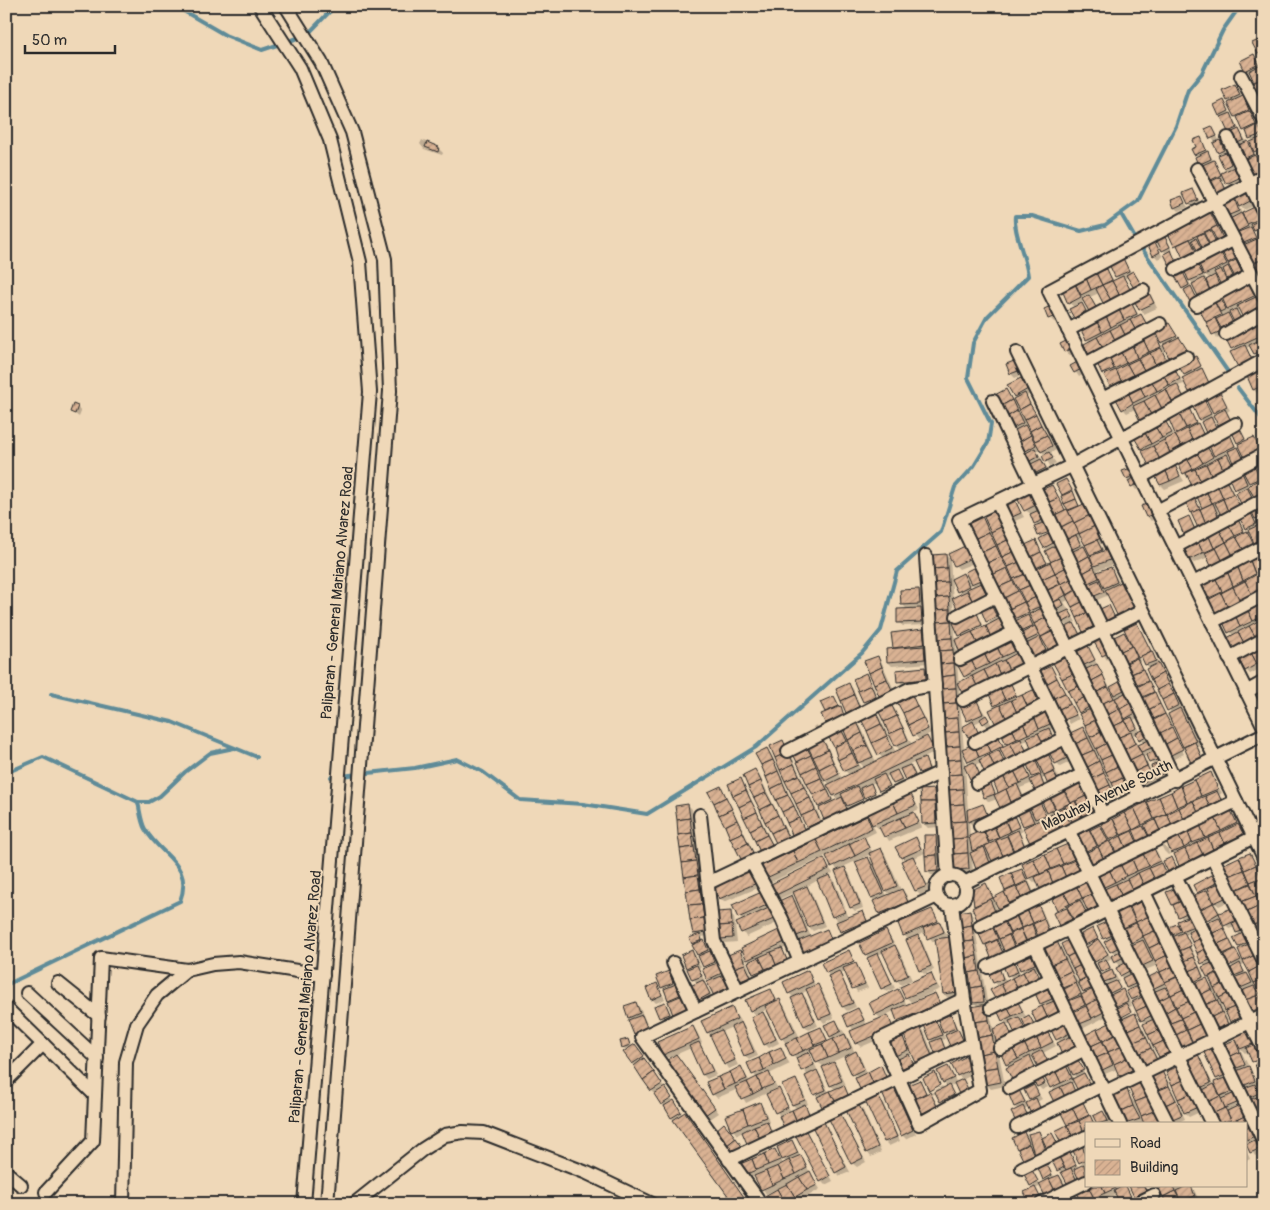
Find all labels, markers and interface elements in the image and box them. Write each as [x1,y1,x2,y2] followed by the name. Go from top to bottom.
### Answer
[25,22,115,54] scale bar
[32,31,67,50] text: 50 m
[317,466,358,721] street label: Paliparan - General Mariano Alvarez Road
[1039,756,1176,835] street label: Mabuhay Avenue South
[285,870,326,1125] street label: Paliparan - General Mariano Alvarez Road
[1085,1122,1248,1188] legend
[1130,1134,1161,1153] text: Road
[1130,1158,1178,1177] text: Building

